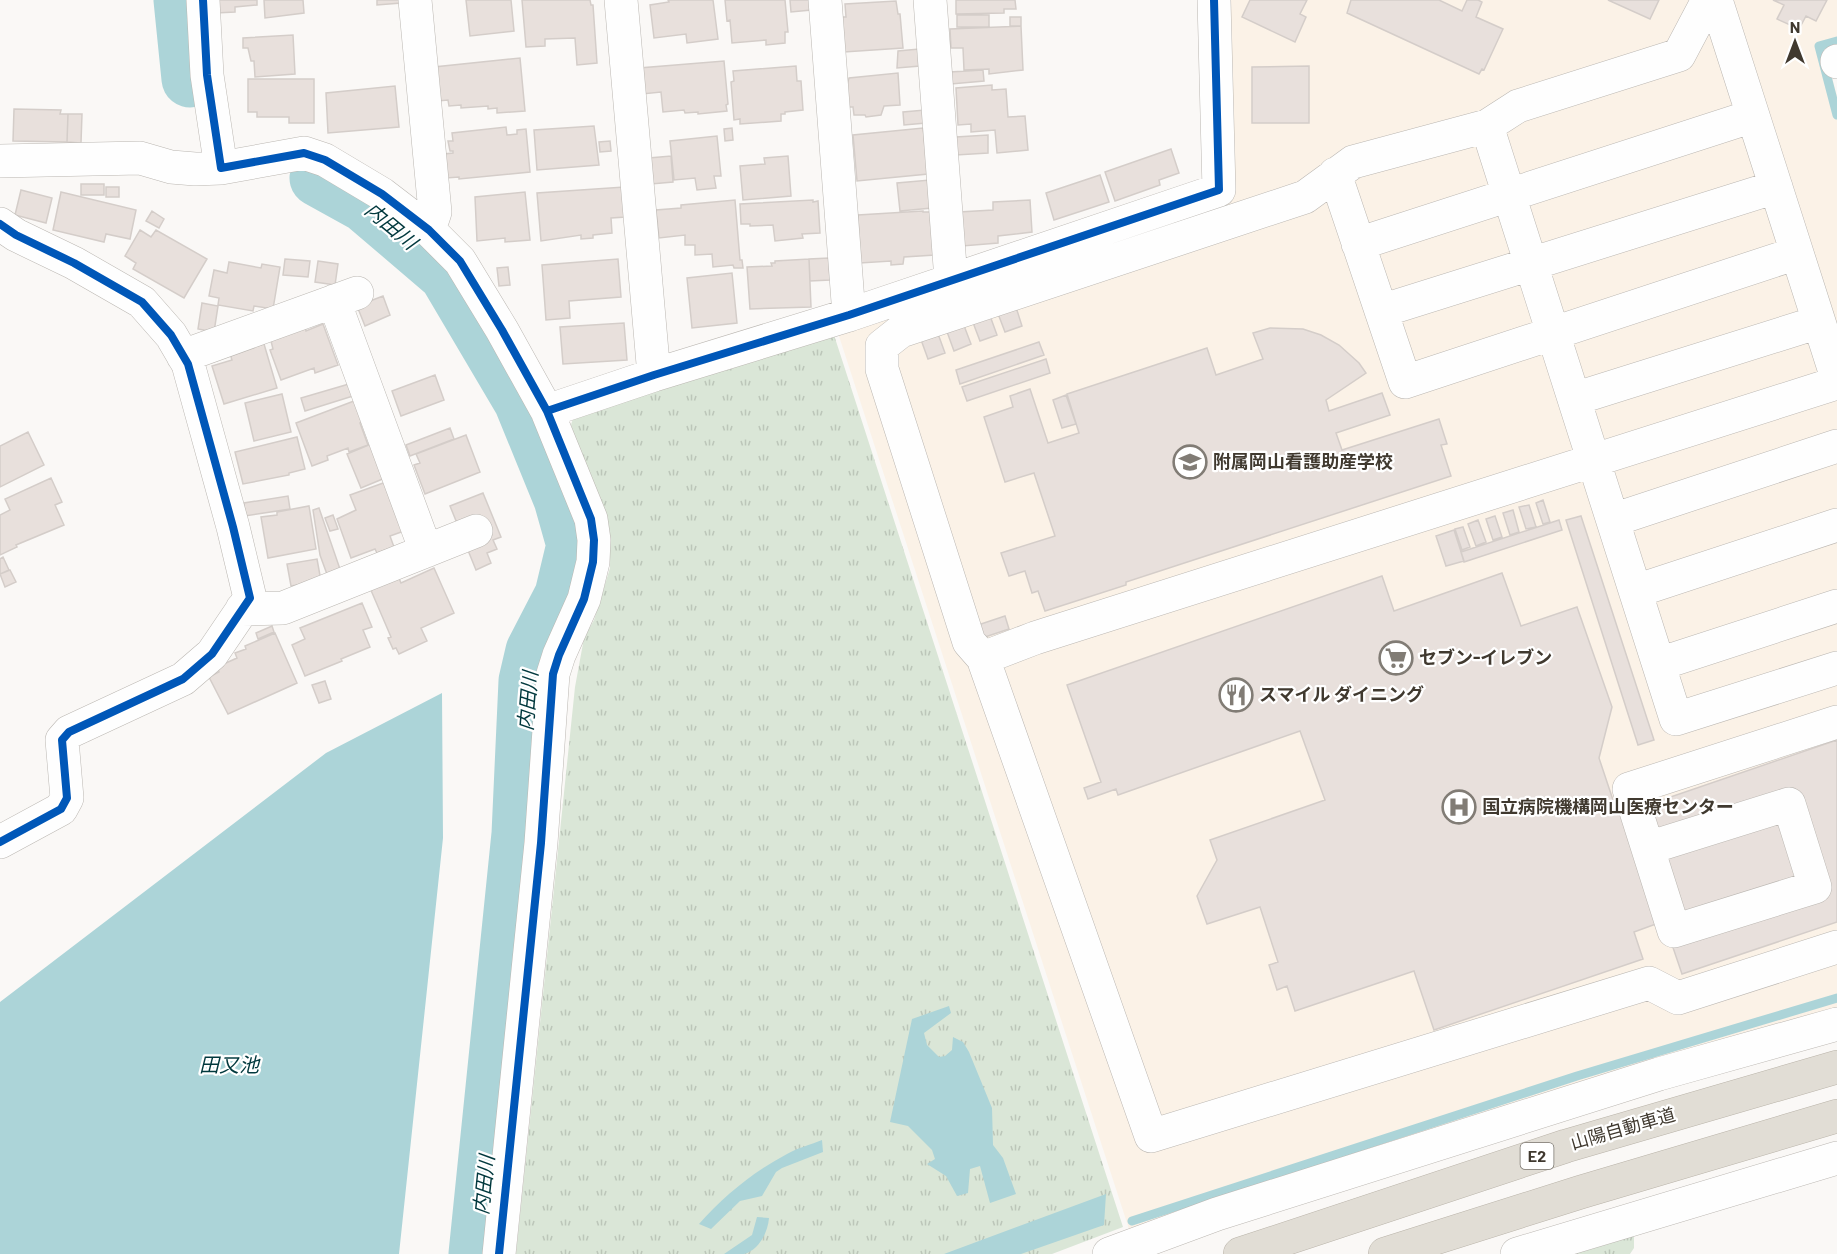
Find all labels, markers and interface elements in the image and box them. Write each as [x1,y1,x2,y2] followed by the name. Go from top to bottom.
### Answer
[1765,12,1825,72] north arrow
[1790,17,1800,36] text: N
[361,197,424,255] water label: 内田川
[1172,444,1208,480] school or university icon: 附属岡山看護助産学校
[1213,450,1393,472] place label: 附属岡山看護助産学校
[1378,640,1414,676] supermarket icon: セブン-イレブン
[1419,646,1552,668] place label: セブン-イレブン
[512,668,542,732] water label: 内田川
[1218,677,1254,713] restaurant icon: スマイル ダイニング
[1259,683,1424,705] place label: スマイル ダイニング
[1441,789,1477,825] hospital icon: 国立病院機構岡山医療センター
[1482,795,1734,817] place label: 国立病院機構岡山医療センター
[199,1052,261,1076] water label: 田又池
[1568,1103,1678,1153] street label: 山陽自動車道
[1520,1143,1554,1169] road number: E2
[468,1152,498,1216] water label: 内田川

